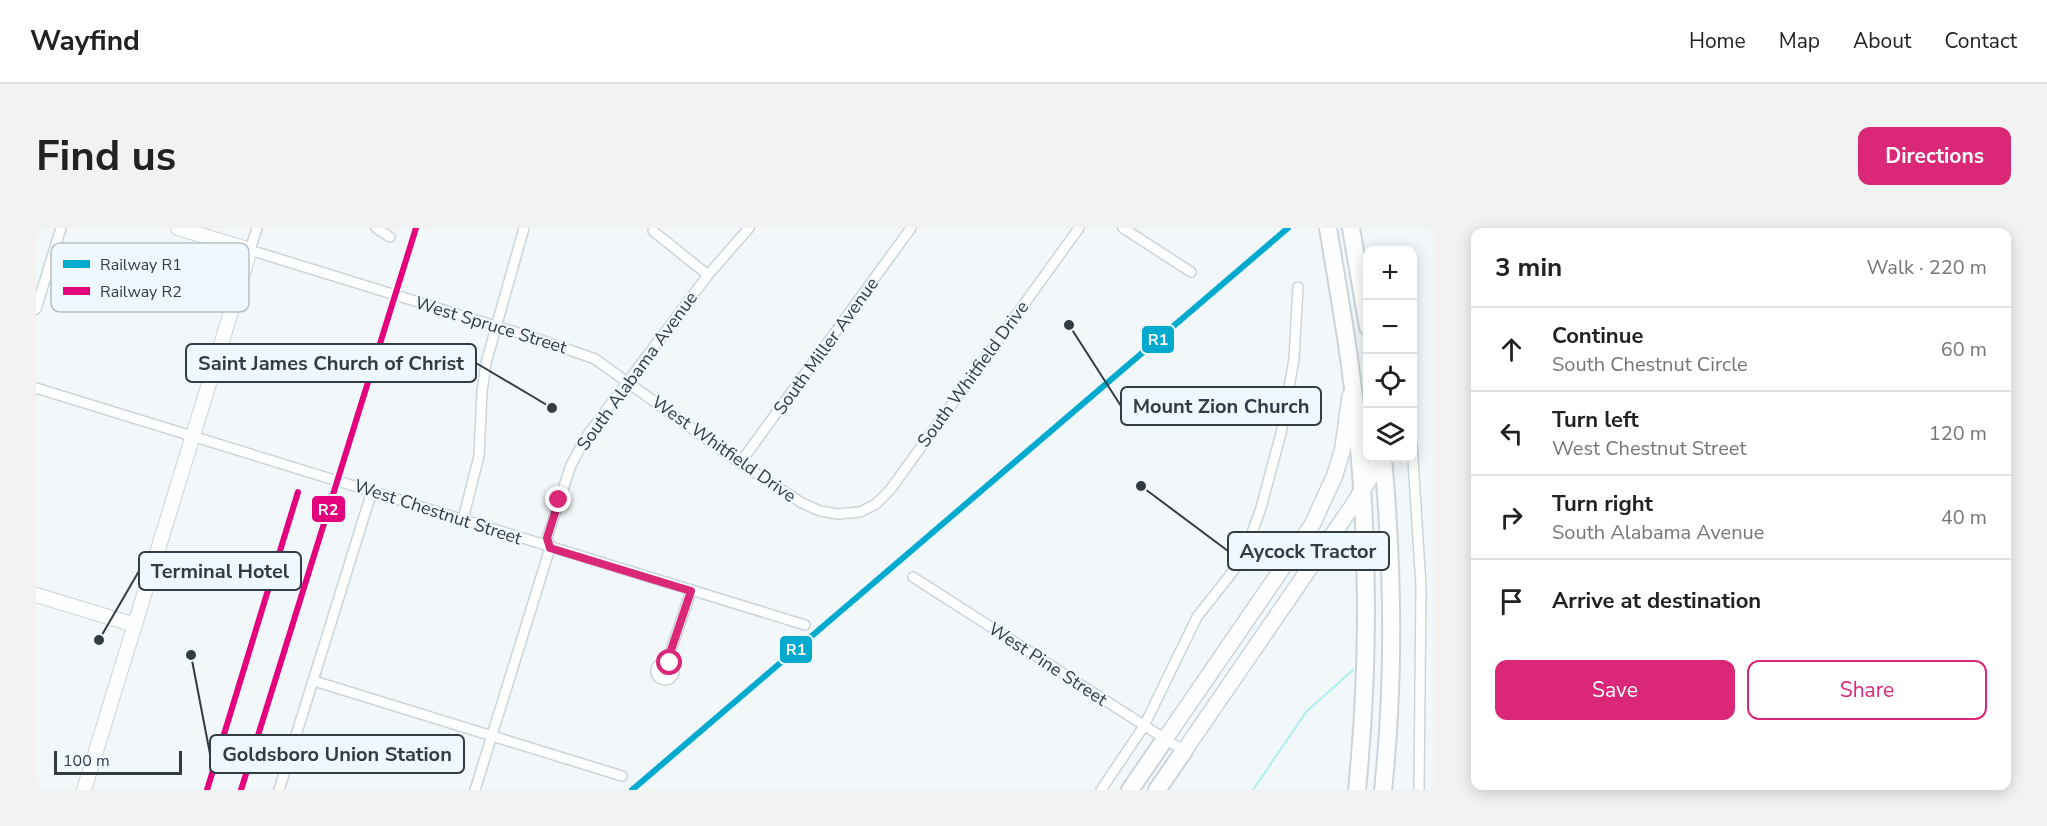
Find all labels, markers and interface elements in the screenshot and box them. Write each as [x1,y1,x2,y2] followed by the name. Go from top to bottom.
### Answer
[30,22,140,60] text: Wayfind
[1689,27,1746,55] text: Home
[1779,27,1820,55] text: Map
[1853,27,1911,55] text: About
[1944,27,2017,55] text: Contact
[1858,127,2011,185] button: Directions
[36,128,176,185] text: Find us
[51,243,249,312] legend
[1363,246,1417,462] map controls
[1363,246,1417,300] button: +
[1495,250,1562,285] text: 3 min
[100,254,182,276] text: Railway R1
[1867,254,1987,281] text: Walk · 220 m
[768,272,884,420] street label: South Miller Avenue
[100,281,182,303] text: Railway R2
[571,287,703,455] street label: South Alabama Avenue
[412,291,570,360] street label: West Spruce Street
[912,296,1034,452] street label: South Whitfield Drive
[1363,300,1417,354] button: −
[1552,321,1643,351] text: Continue
[1141,325,1175,354] line badge: R1
[1148,329,1168,351] text: R1
[1495,333,1528,366] icon: ahead
[1941,336,1987,363] text: 60 m
[186,344,476,382] callout: Saint James Church of Christ
[198,350,464,377] text: Saint James Church of Christ
[1552,351,1748,378] text: South Chestnut Circle
[1363,354,1417,408] button: locate
[1121,387,1321,425] callout: Mount Zion Church
[647,390,801,508] street label: West Whitfield Drive
[1133,393,1309,420] text: Mount Zion Church
[1552,405,1639,435] text: Turn left
[1363,408,1417,462] button: layers
[1495,417,1528,450] icon: left
[1929,420,1987,447] text: 120 m
[1552,435,1746,462] text: West Chestnut Street
[351,474,526,551] street label: West Chestnut Street
[545,486,571,512] route end
[1552,489,1653,519] text: Turn right
[311,495,346,523] line badge: R2
[318,499,338,521] text: R2
[1495,501,1528,534] icon: right
[1941,504,1987,531] text: 40 m
[1552,519,1764,546] text: South Alabama Avenue
[1228,532,1389,570] callout: Aycock Tractor
[1240,538,1377,565] text: Aycock Tractor
[139,552,301,590] callout: Terminal Hotel
[151,558,290,585] text: Terminal Hotel
[1495,585,1528,618] icon: arrive
[1552,586,1761,616] text: Arrive at destination
[984,617,1113,712] street label: West Pine Street
[779,635,813,664] line badge: R1
[786,639,806,661] text: R1
[656,649,682,675] route start
[1495,660,1735,720] button: Save
[1747,660,1987,720] button: Share
[210,735,464,773] callout: Goldsboro Union Station
[222,741,452,768] text: Goldsboro Union Station
[54,748,182,776] scale bar
[63,750,110,772] text: 100 m

